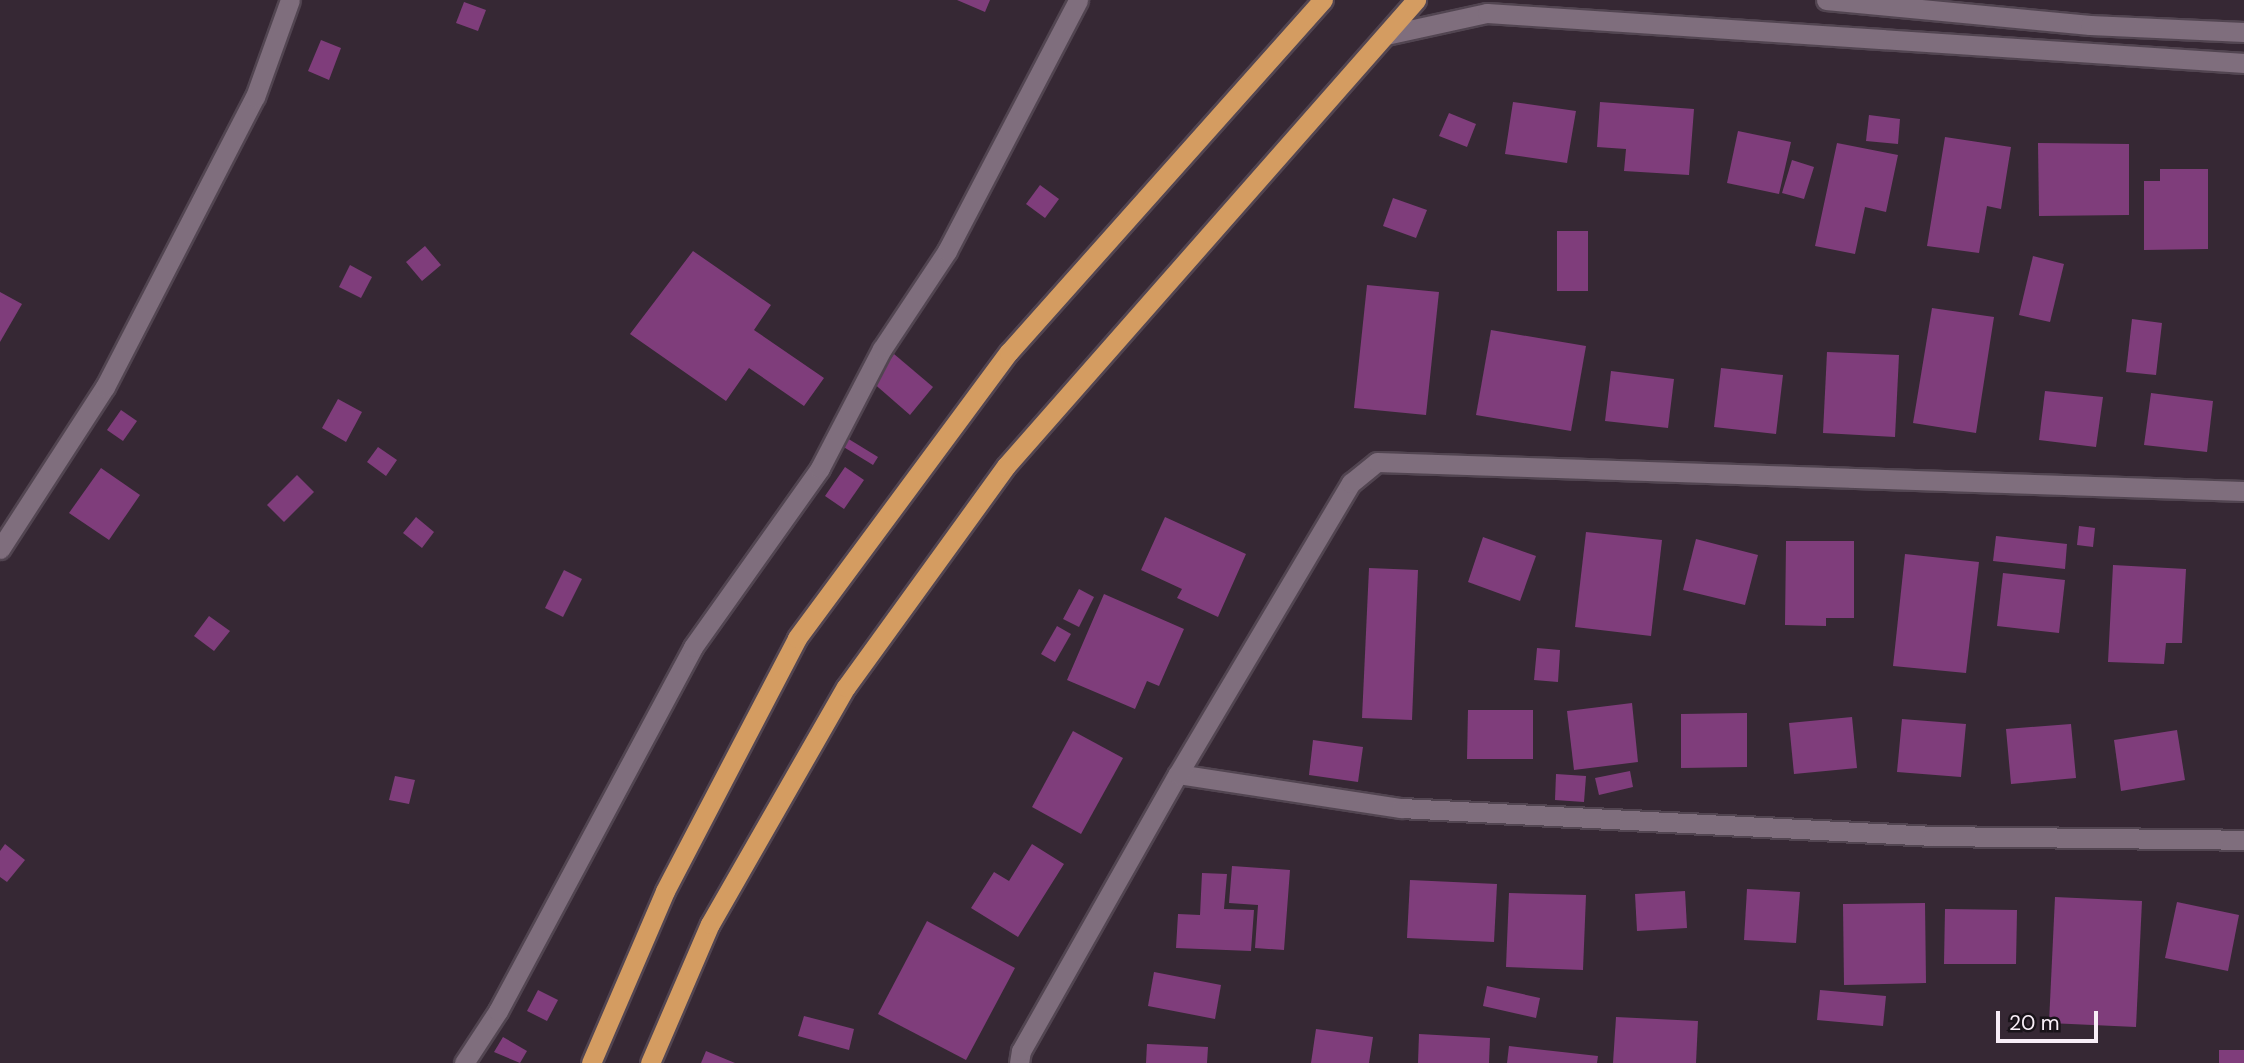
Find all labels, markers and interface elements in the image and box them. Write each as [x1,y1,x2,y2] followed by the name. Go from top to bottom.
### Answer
[1999,996,2100,1040] scale bar
[2009,1009,2060,1037] text: 20 m

